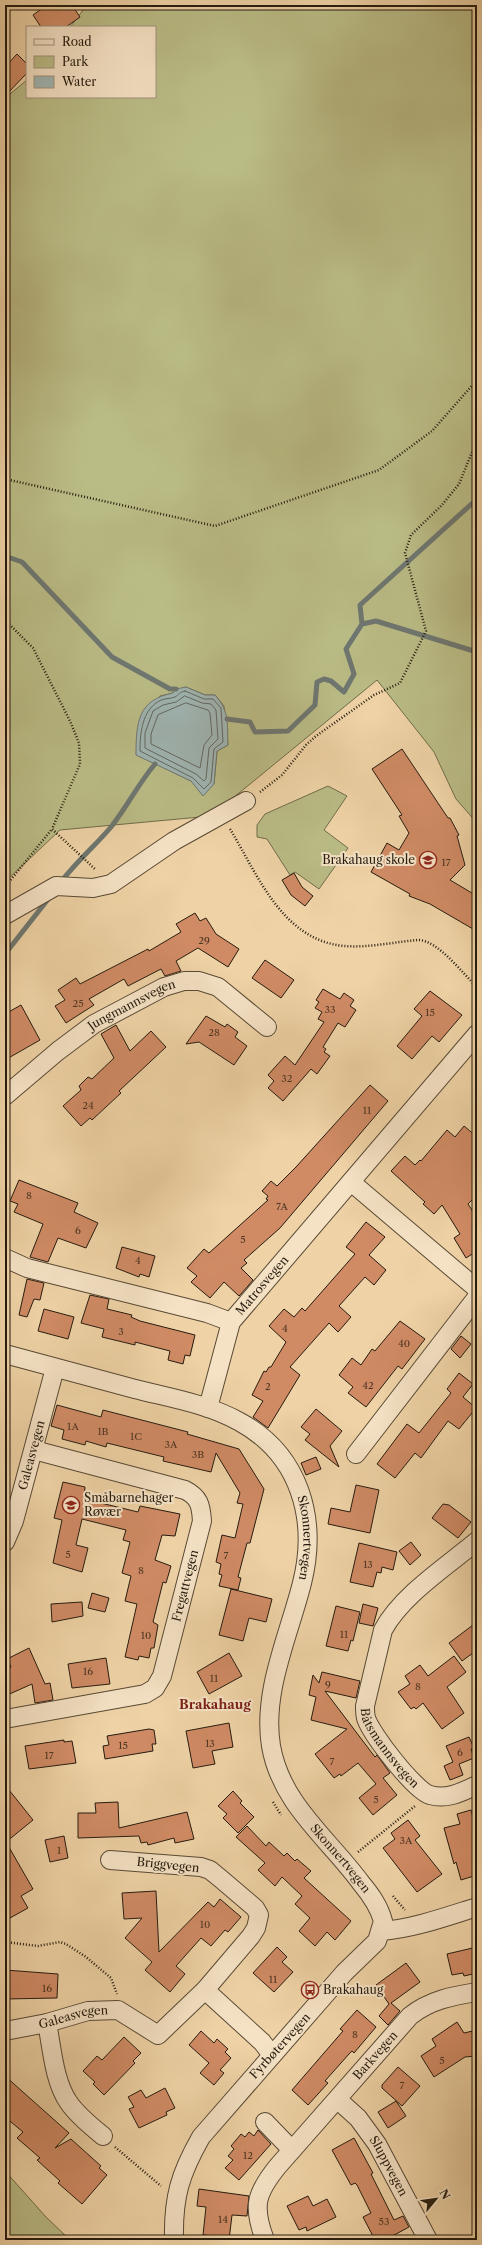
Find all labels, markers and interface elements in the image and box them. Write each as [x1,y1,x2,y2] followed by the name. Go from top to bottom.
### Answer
[26,26,156,98] legend
[62,34,92,49] text: Road
[62,54,89,69] text: Park
[61,74,96,89] text: Water
[418,850,438,870] school or university icon: Brakahaug skole
[322,852,415,867] place label: Brakahaug skole
[441,856,451,869] house number: 17
[198,934,210,947] house number: 29
[83,976,178,1034] street label: Jungmannsvegen
[72,997,84,1010] house number: 25
[324,1003,336,1016] house number: 33
[425,1006,435,1019] house number: 15
[208,1026,220,1039] house number: 28
[281,1072,293,1085] house number: 32
[82,1099,94,1112] house number: 24
[363,1104,372,1117] house number: 11
[26,1189,32,1202] house number: 8
[276,1200,289,1213] house number: 7A
[75,1224,81,1237] house number: 6
[240,1233,246,1246] house number: 5
[232,1252,292,1318] street label: Matrosvegen
[135,1254,141,1267] house number: 4
[282,1322,288,1335] house number: 4
[118,1325,124,1338] house number: 3
[398,1337,410,1350] house number: 40
[362,1379,374,1392] house number: 42
[265,1380,271,1393] house number: 2
[15,1418,48,1491] street label: Galeasvegen
[67,1420,80,1433] house number: 1A
[97,1425,109,1438] house number: 1B
[130,1430,142,1443] house number: 1C
[165,1438,178,1451] house number: 3A
[192,1448,204,1461] house number: 3B
[84,1490,173,1519] place label: Småbarnehager Røvær
[294,1494,316,1582] street label: Skonnertvegen
[61,1495,81,1515] school or university icon: Småbarnehager Røvær
[168,1547,201,1623] street label: Fregattvegen
[65,1548,71,1561] house number: 5
[224,1549,229,1562] house number: 7
[363,1558,373,1571] house number: 13
[138,1564,144,1577] house number: 8
[340,1628,349,1641] house number: 11
[141,1629,151,1642] house number: 10
[83,1665,93,1678] house number: 16
[210,1672,219,1685] house number: 11
[325,1678,331,1691] house number: 9
[415,1680,421,1693] house number: 8
[179,1696,251,1712] district label: Brakahaug
[358,1707,423,1791] street label: Båtsmannsvegen
[205,1737,215,1750] house number: 13
[118,1739,128,1752] house number: 15
[457,1746,463,1759] house number: 6
[44,1749,54,1762] house number: 17
[330,1755,335,1768] house number: 7
[373,1793,379,1806] house number: 5
[307,1821,374,1896] street label: Skonnertvegen
[400,1834,413,1847] house number: 3A
[57,1844,62,1857] house number: 1
[136,1854,201,1875] street label: Briggvegen
[200,1918,210,1931] house number: 10
[269,1973,278,1986] house number: 11
[300,1980,320,2000] bus stop icon: Brakahaug
[42,1982,52,1995] house number: 16
[323,1982,384,1997] place label: Brakahaug
[37,2002,109,2031] street label: Galeasvegen
[246,2009,314,2082] street label: Fyrbøtervegen
[350,2027,401,2082] street label: Barkvegen
[352,2028,358,2041] house number: 8
[439,2054,445,2067] house number: 5
[400,2079,405,2092] house number: 7
[367,2133,411,2199] street label: Sluppvegen
[243,2149,253,2162] house number: 12
[416,2179,456,2219] north arrow
[436,2187,453,2202] text: N
[218,2213,228,2226] house number: 14
[379,2215,389,2228] house number: 53

